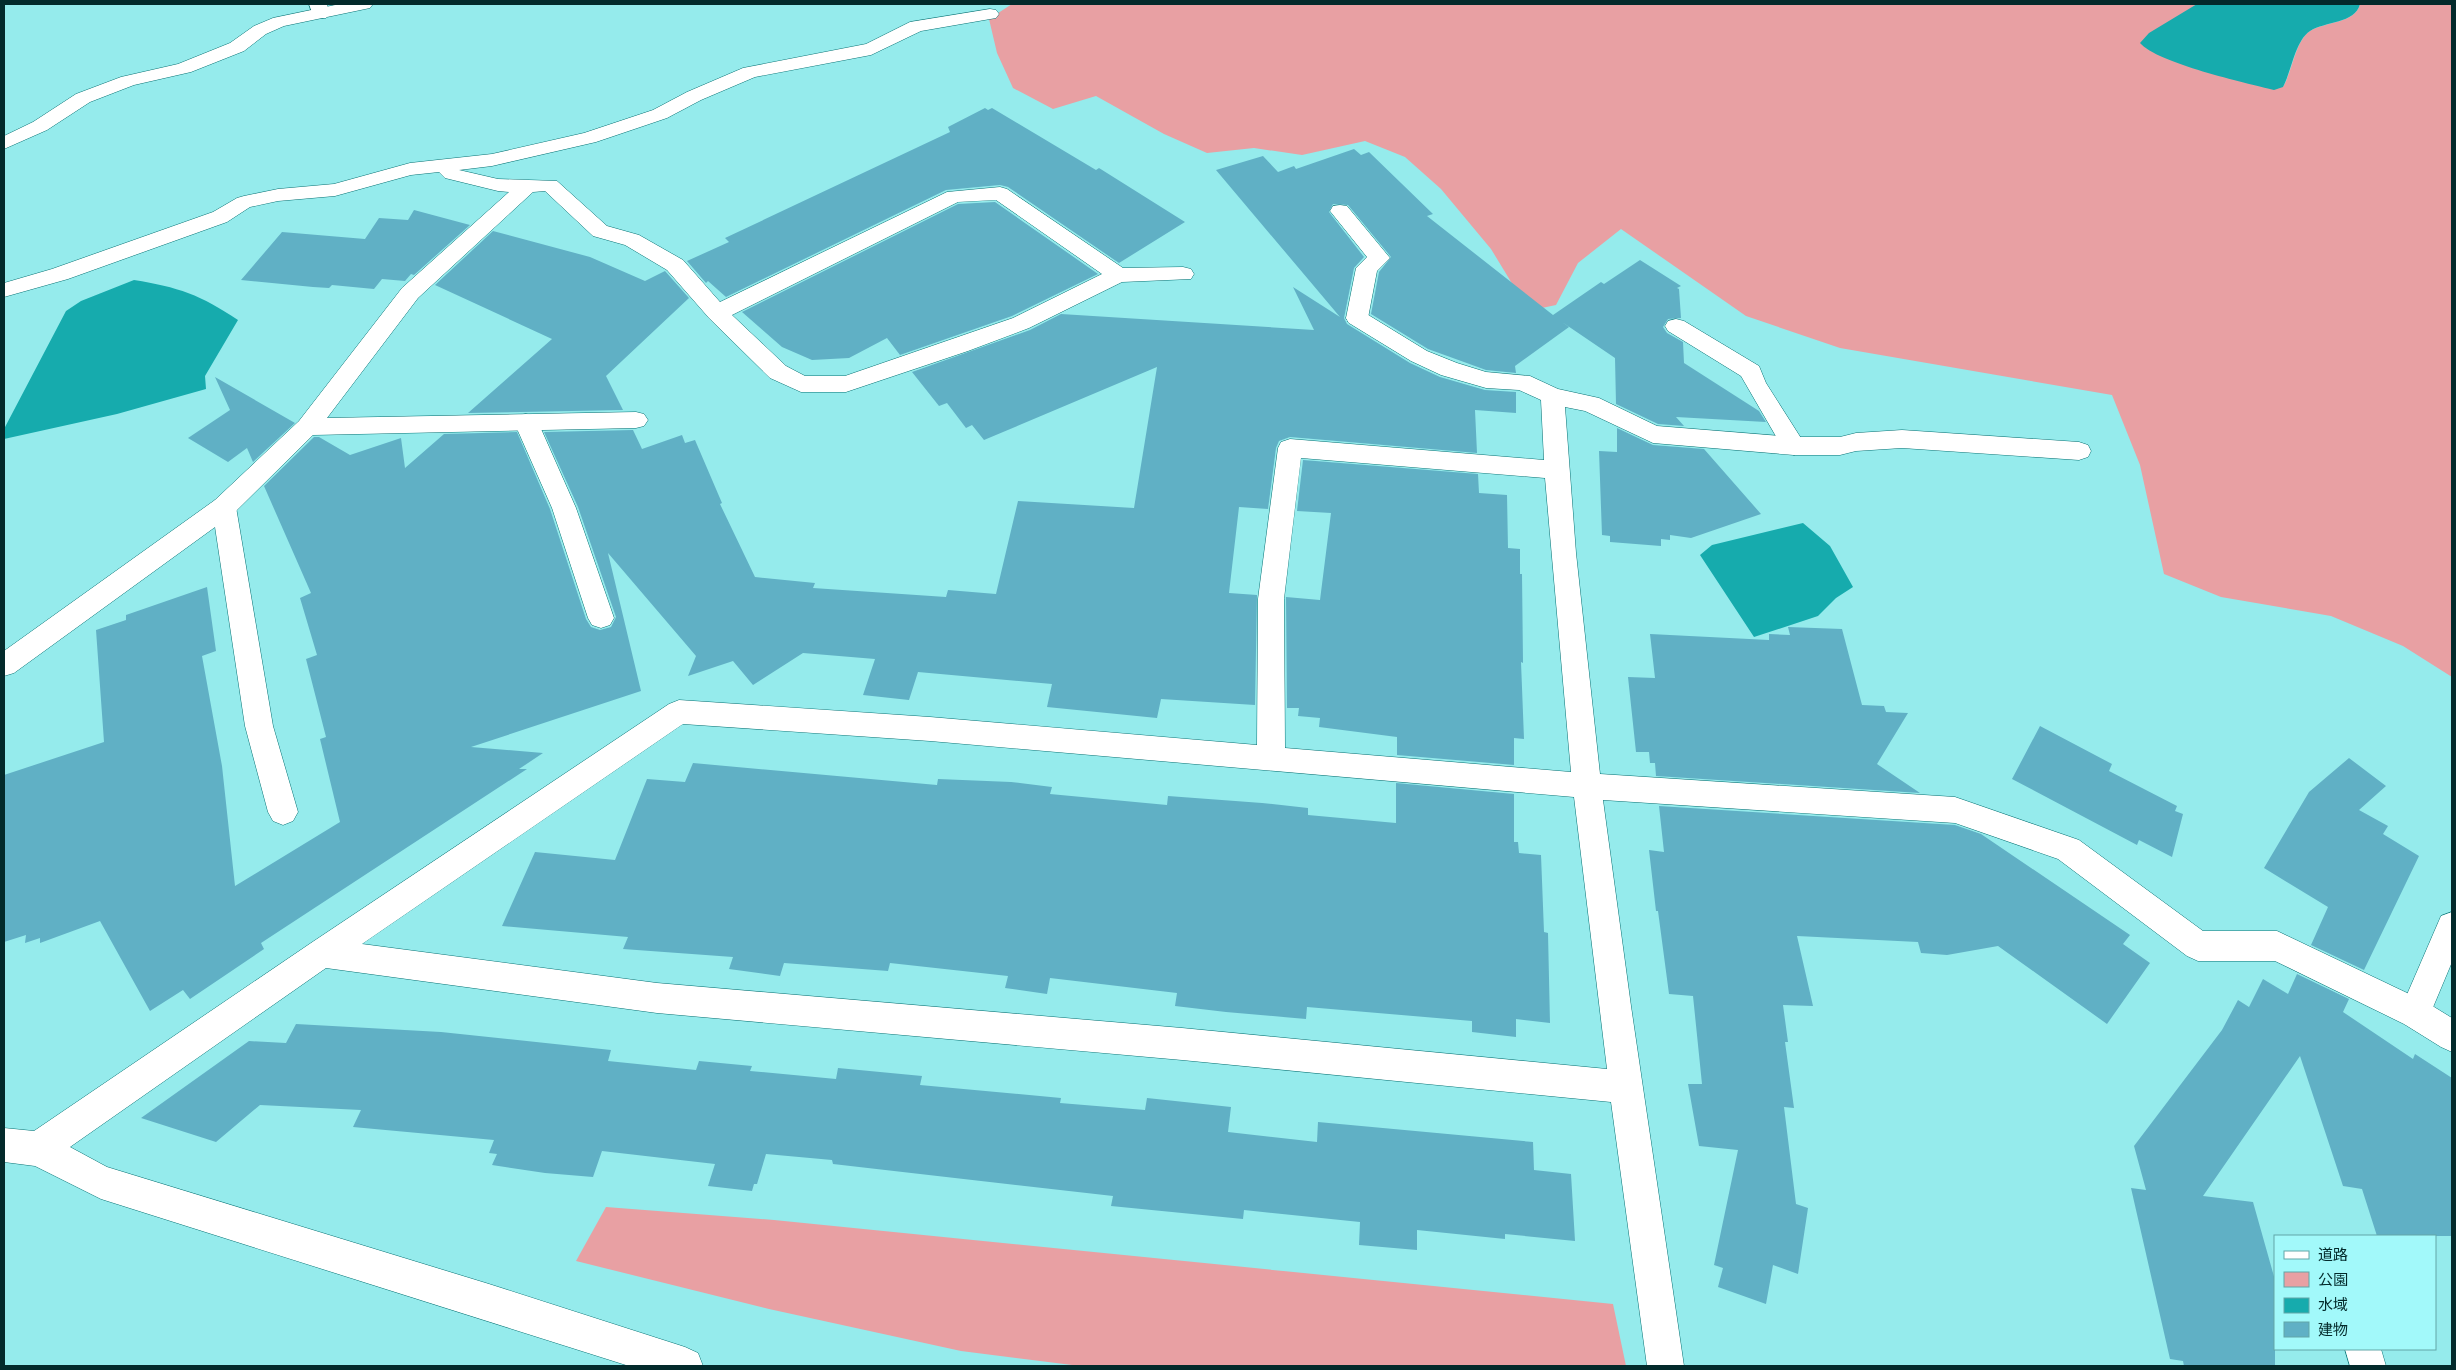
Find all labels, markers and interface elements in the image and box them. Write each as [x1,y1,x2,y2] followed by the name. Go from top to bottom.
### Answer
[2274,1235,2436,1350] legend
[2318,1246,2348,1264] text: 道路
[2318,1271,2348,1289] text: 公園
[2318,1296,2348,1314] text: 水域
[2318,1321,2348,1339] text: 建物

